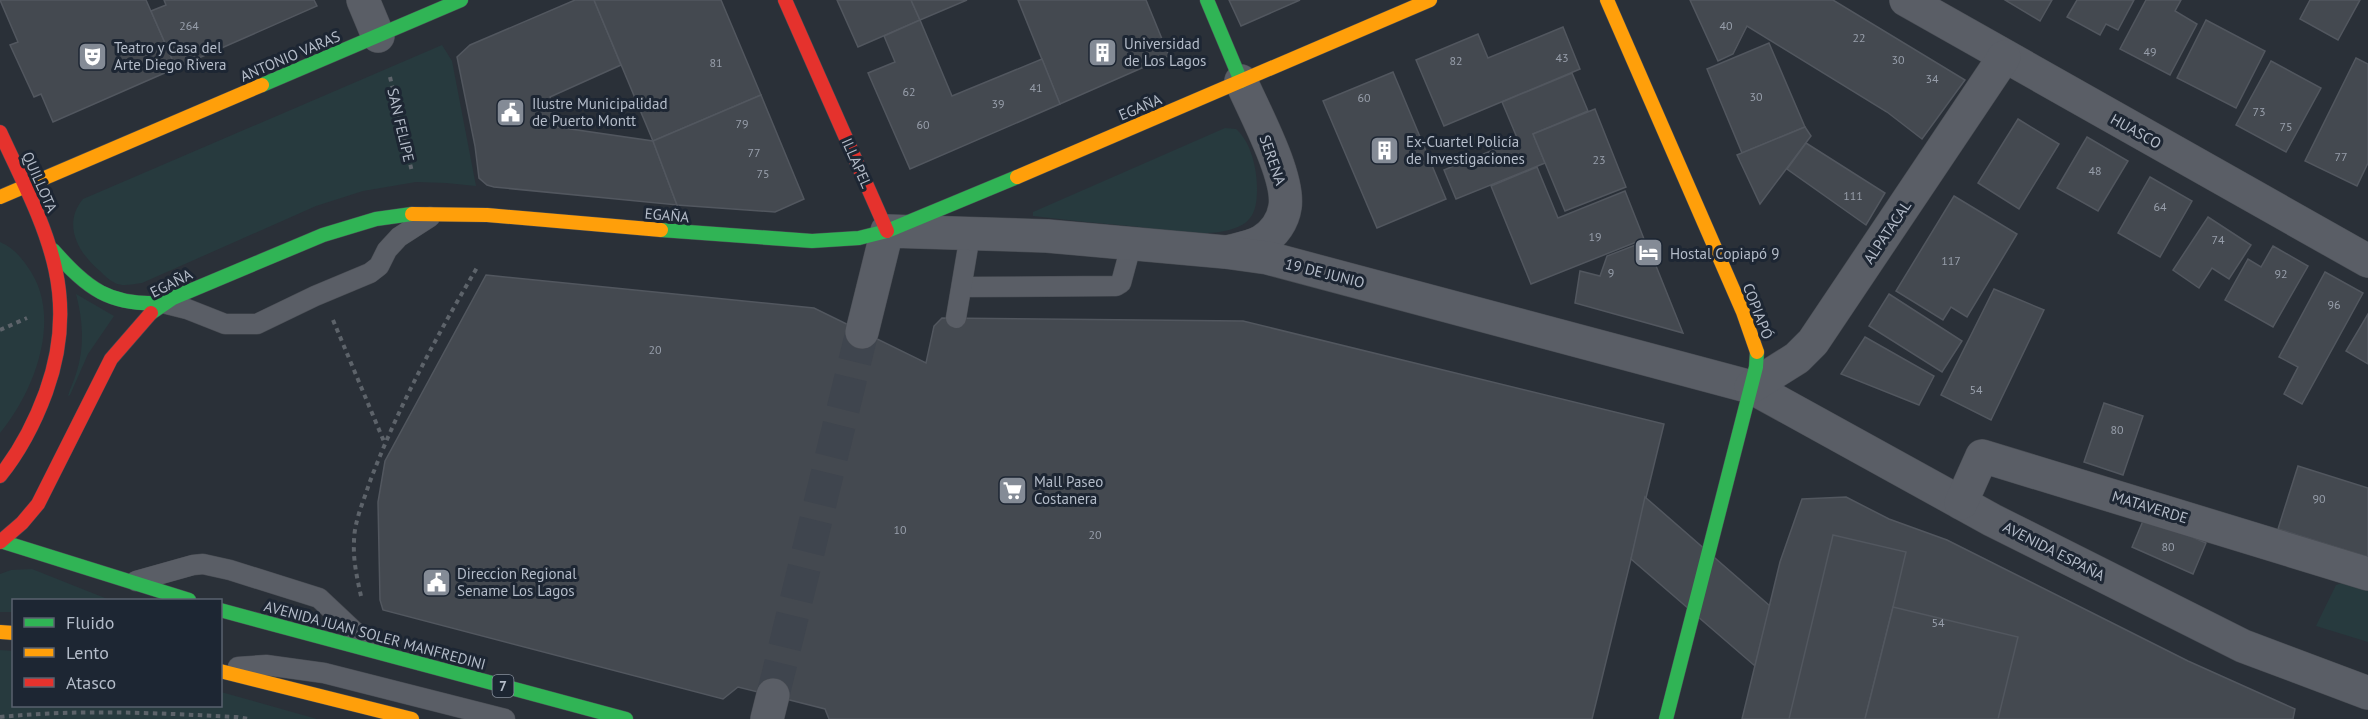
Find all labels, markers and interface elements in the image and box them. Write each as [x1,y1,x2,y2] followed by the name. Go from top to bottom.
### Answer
[179,18,199,33] house number: 264
[1719,18,1733,33] house number: 40
[237,26,343,86] street label: ANTONIO VARAS
[1852,30,1866,45] house number: 22
[1124,34,1206,70] place label: Universidad de Los Lagos
[1087,36,1119,68] building icon: Universidad de Los Lagos
[114,38,226,74] place label: Teatro y Casa del Arte Diego Rivera
[77,40,109,72] theatre icon: Teatro y Casa del Arte Diego Rivera
[2143,44,2157,59] house number: 49
[1555,50,1569,65] house number: 43
[1891,52,1905,67] house number: 30
[1449,53,1463,68] house number: 82
[709,55,723,70] house number: 81
[1925,71,1939,86] house number: 34
[1029,80,1043,95] house number: 41
[902,84,916,99] house number: 62
[383,86,419,164] street label: SAN FELIPE
[1116,89,1165,125] street label: EGAÑA
[1749,89,1763,104] house number: 30
[1357,90,1371,105] house number: 60
[532,94,667,130] place label: Ilustre Municipalidad de Puerto Montt
[495,96,527,128] public building icon: Ilustre Municipalidad de Puerto Montt
[991,96,1005,111] house number: 39
[2252,104,2266,119] house number: 73
[2107,109,2165,153] street label: HUASCO
[735,116,749,131] house number: 79
[916,117,930,132] house number: 60
[2279,119,2293,134] house number: 75
[1256,132,1290,188] street label: SERENA
[1406,132,1525,168] place label: Ex-Cuartel Policía de Investigaciones
[1369,134,1401,166] building icon: Ex-Cuartel Policía de Investigaciones
[838,135,877,191] street label: ILLAPEL
[747,145,761,160] house number: 77
[18,149,62,216] street label: QUILLOTA
[2334,149,2348,164] house number: 77
[1592,152,1606,167] house number: 23
[2088,163,2102,178] house number: 48
[756,166,770,181] house number: 75
[1843,188,1863,203] house number: 111
[1859,197,1915,267] street label: ALPATACAL
[2153,199,2167,214] house number: 64
[644,204,690,226] street label: EGAÑA
[1588,229,1602,244] house number: 19
[2211,232,2225,247] house number: 74
[1633,237,1665,269] hotel icon: Hostal Copiapó 9
[1670,244,1779,263] place label: Hostal Copiapó 9
[1941,253,1961,268] house number: 117
[1283,254,1367,292] street label: 19 DE JUNIO
[147,264,195,302] street label: EGAÑA
[1608,265,1614,280] house number: 9
[2274,266,2288,281] house number: 92
[1739,280,1777,342] street label: COPIAPÓ
[2327,297,2341,312] house number: 96
[648,342,662,357] house number: 20
[1969,382,1983,397] house number: 54
[2110,422,2124,437] house number: 80
[1034,472,1103,508] place label: Mall Paseo Costanera
[997,474,1029,506] supermarket icon: Mall Paseo Costanera
[2110,486,2190,528] street label: MATAVERDE
[2312,491,2326,506] house number: 90
[2000,517,2108,585] street label: AVENIDA ESPAÑA
[893,522,907,537] house number: 10
[1088,527,1102,542] house number: 20
[2161,539,2175,554] house number: 80
[457,564,577,600] place label: Direccion Regional Sename Los Lagos
[420,566,452,598] public building icon: Direccion Regional Sename Los Lagos
[262,596,488,674] street label: AVENIDA JUAN SOLER MANFREDINI
[12,599,222,707] legend
[66,611,114,634] text: Fluido
[1931,615,1945,630] house number: 54
[66,641,109,664] text: Lento
[66,671,116,694] text: Atasco
[492,675,514,697] road number: 7

